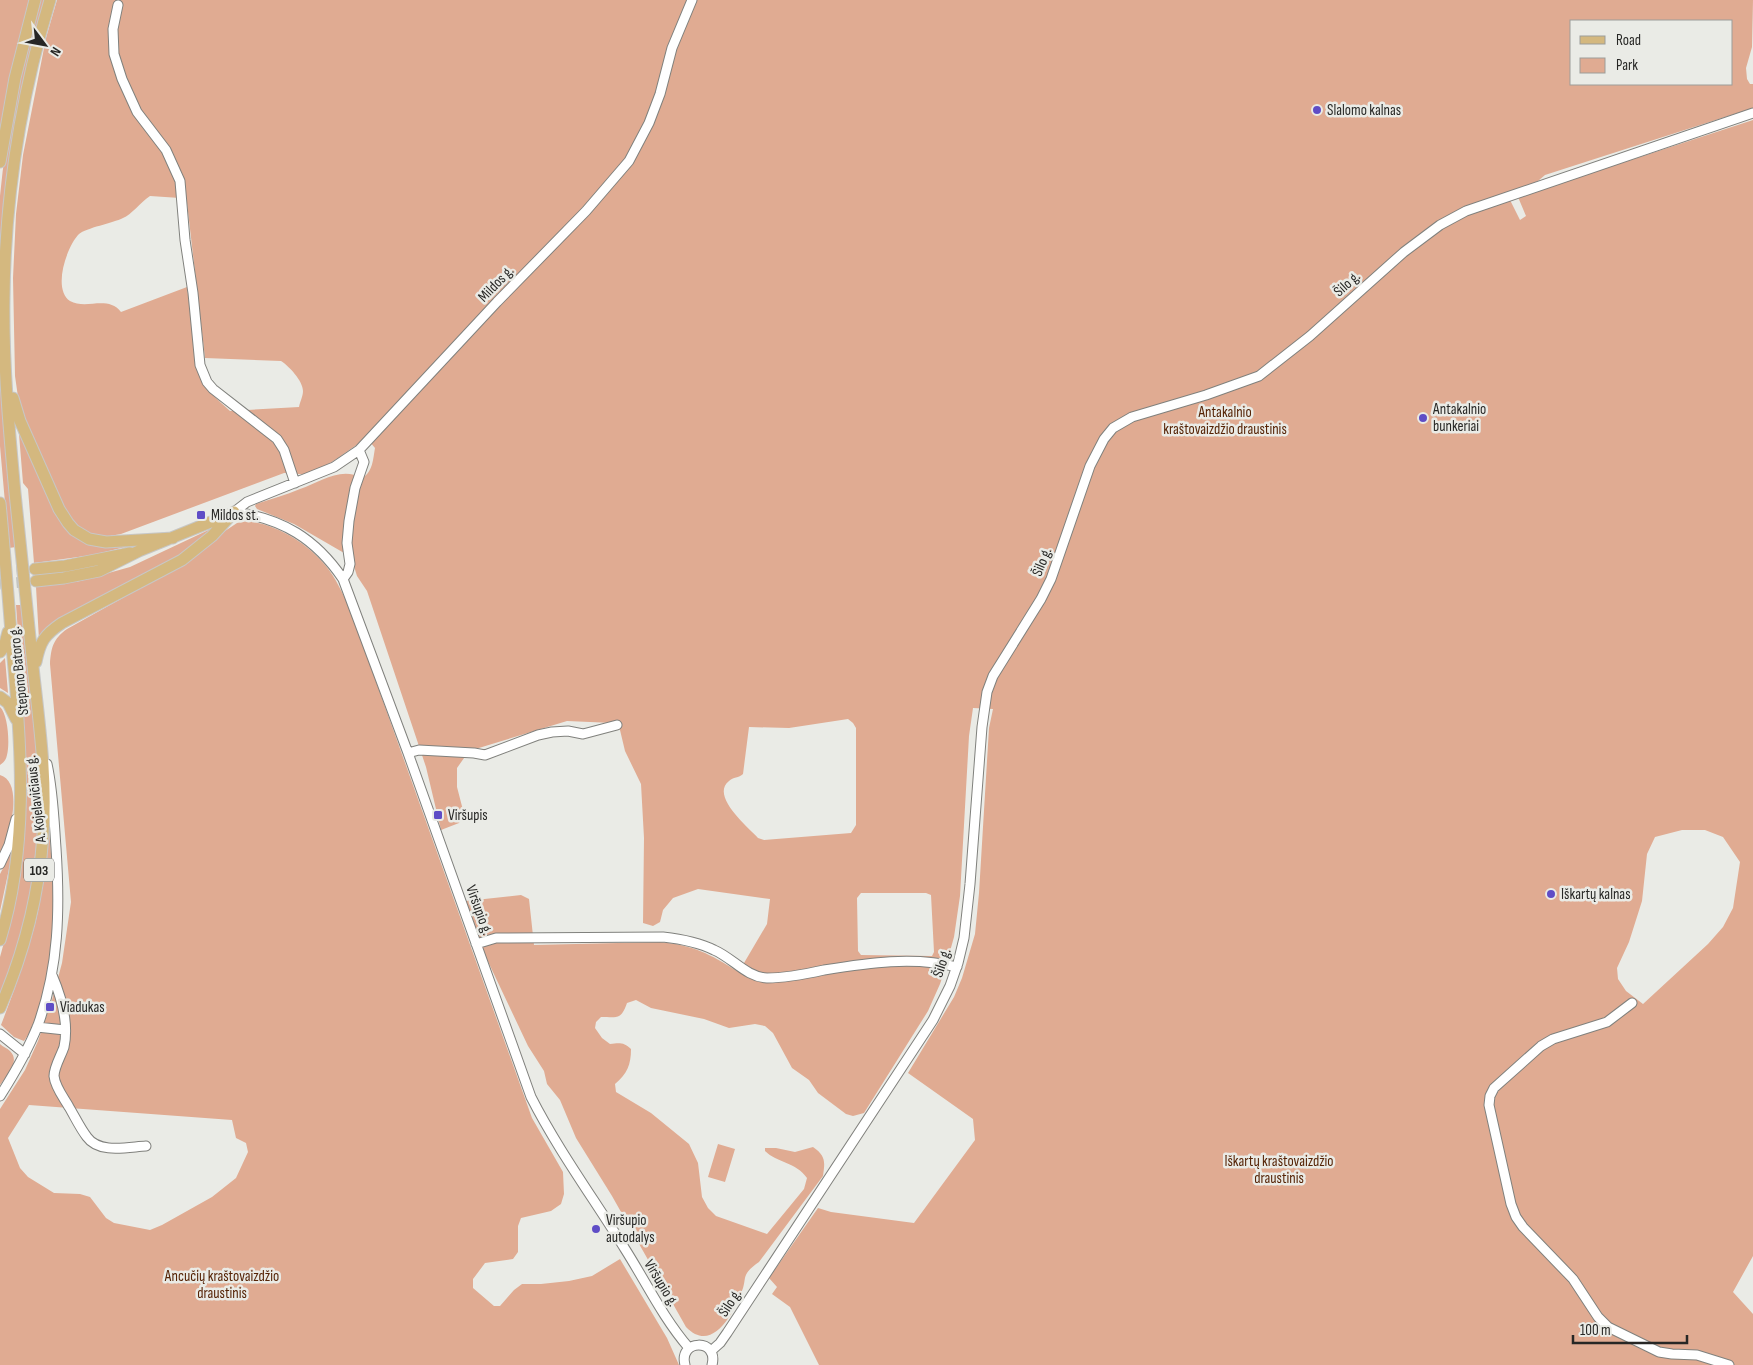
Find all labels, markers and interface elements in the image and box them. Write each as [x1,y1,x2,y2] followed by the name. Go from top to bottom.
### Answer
[20,20,70,70] north arrow
[1570,20,1733,85] legend
[1616,31,1641,50] text: Road
[46,44,65,59] text: N
[1616,56,1638,75] text: Park
[1327,101,1401,120] place label: Slalomo kalnas
[1311,104,1323,116] marker: Slalomo kalnas
[474,262,518,306] street label: Mildos g.
[1330,267,1364,301] street label: Šilo g.
[1432,400,1486,436] place label: Antakalnio bunkeriai
[1163,403,1287,439] park label: Antakalnio kraštovaizdžio draustinis
[1417,412,1429,424] marker: Antakalnio bunkeriai
[211,506,259,525] place label: Mildos st.
[195,509,207,521] marker: Mildos st.
[1028,545,1056,579] street label: Šilo g.
[5,626,33,716] street label: Stepono Batoro g.
[21,754,51,845] street label: A. Kojelavičiaus g.
[448,806,488,825] place label: Viršupis
[432,809,444,821] marker: Viršupis
[24,858,54,882] road number: 103
[461,882,497,938] street label: Viršupio g.
[1561,885,1631,904] place label: Iškartų kalnas
[1545,888,1557,900] marker: Iškartų kalnas
[928,946,956,980] street label: Šilo g.
[60,998,105,1017] place label: Viadukas
[44,1001,56,1013] marker: Viadukas
[1224,1152,1334,1188] park label: Iškartų kraštovaizdžio draustinis
[606,1211,655,1247] place label: Viršupio autodalys
[590,1223,602,1235] marker: Viršupio autodalys
[640,1256,683,1310] street label: Viršupio g.
[164,1267,279,1303] park label: Ancučių kraštovaizdžio draustinis
[714,1285,746,1321] street label: Šilo g.
[1573,1312,1687,1344] scale bar
[1580,1321,1611,1340] text: 100 m

